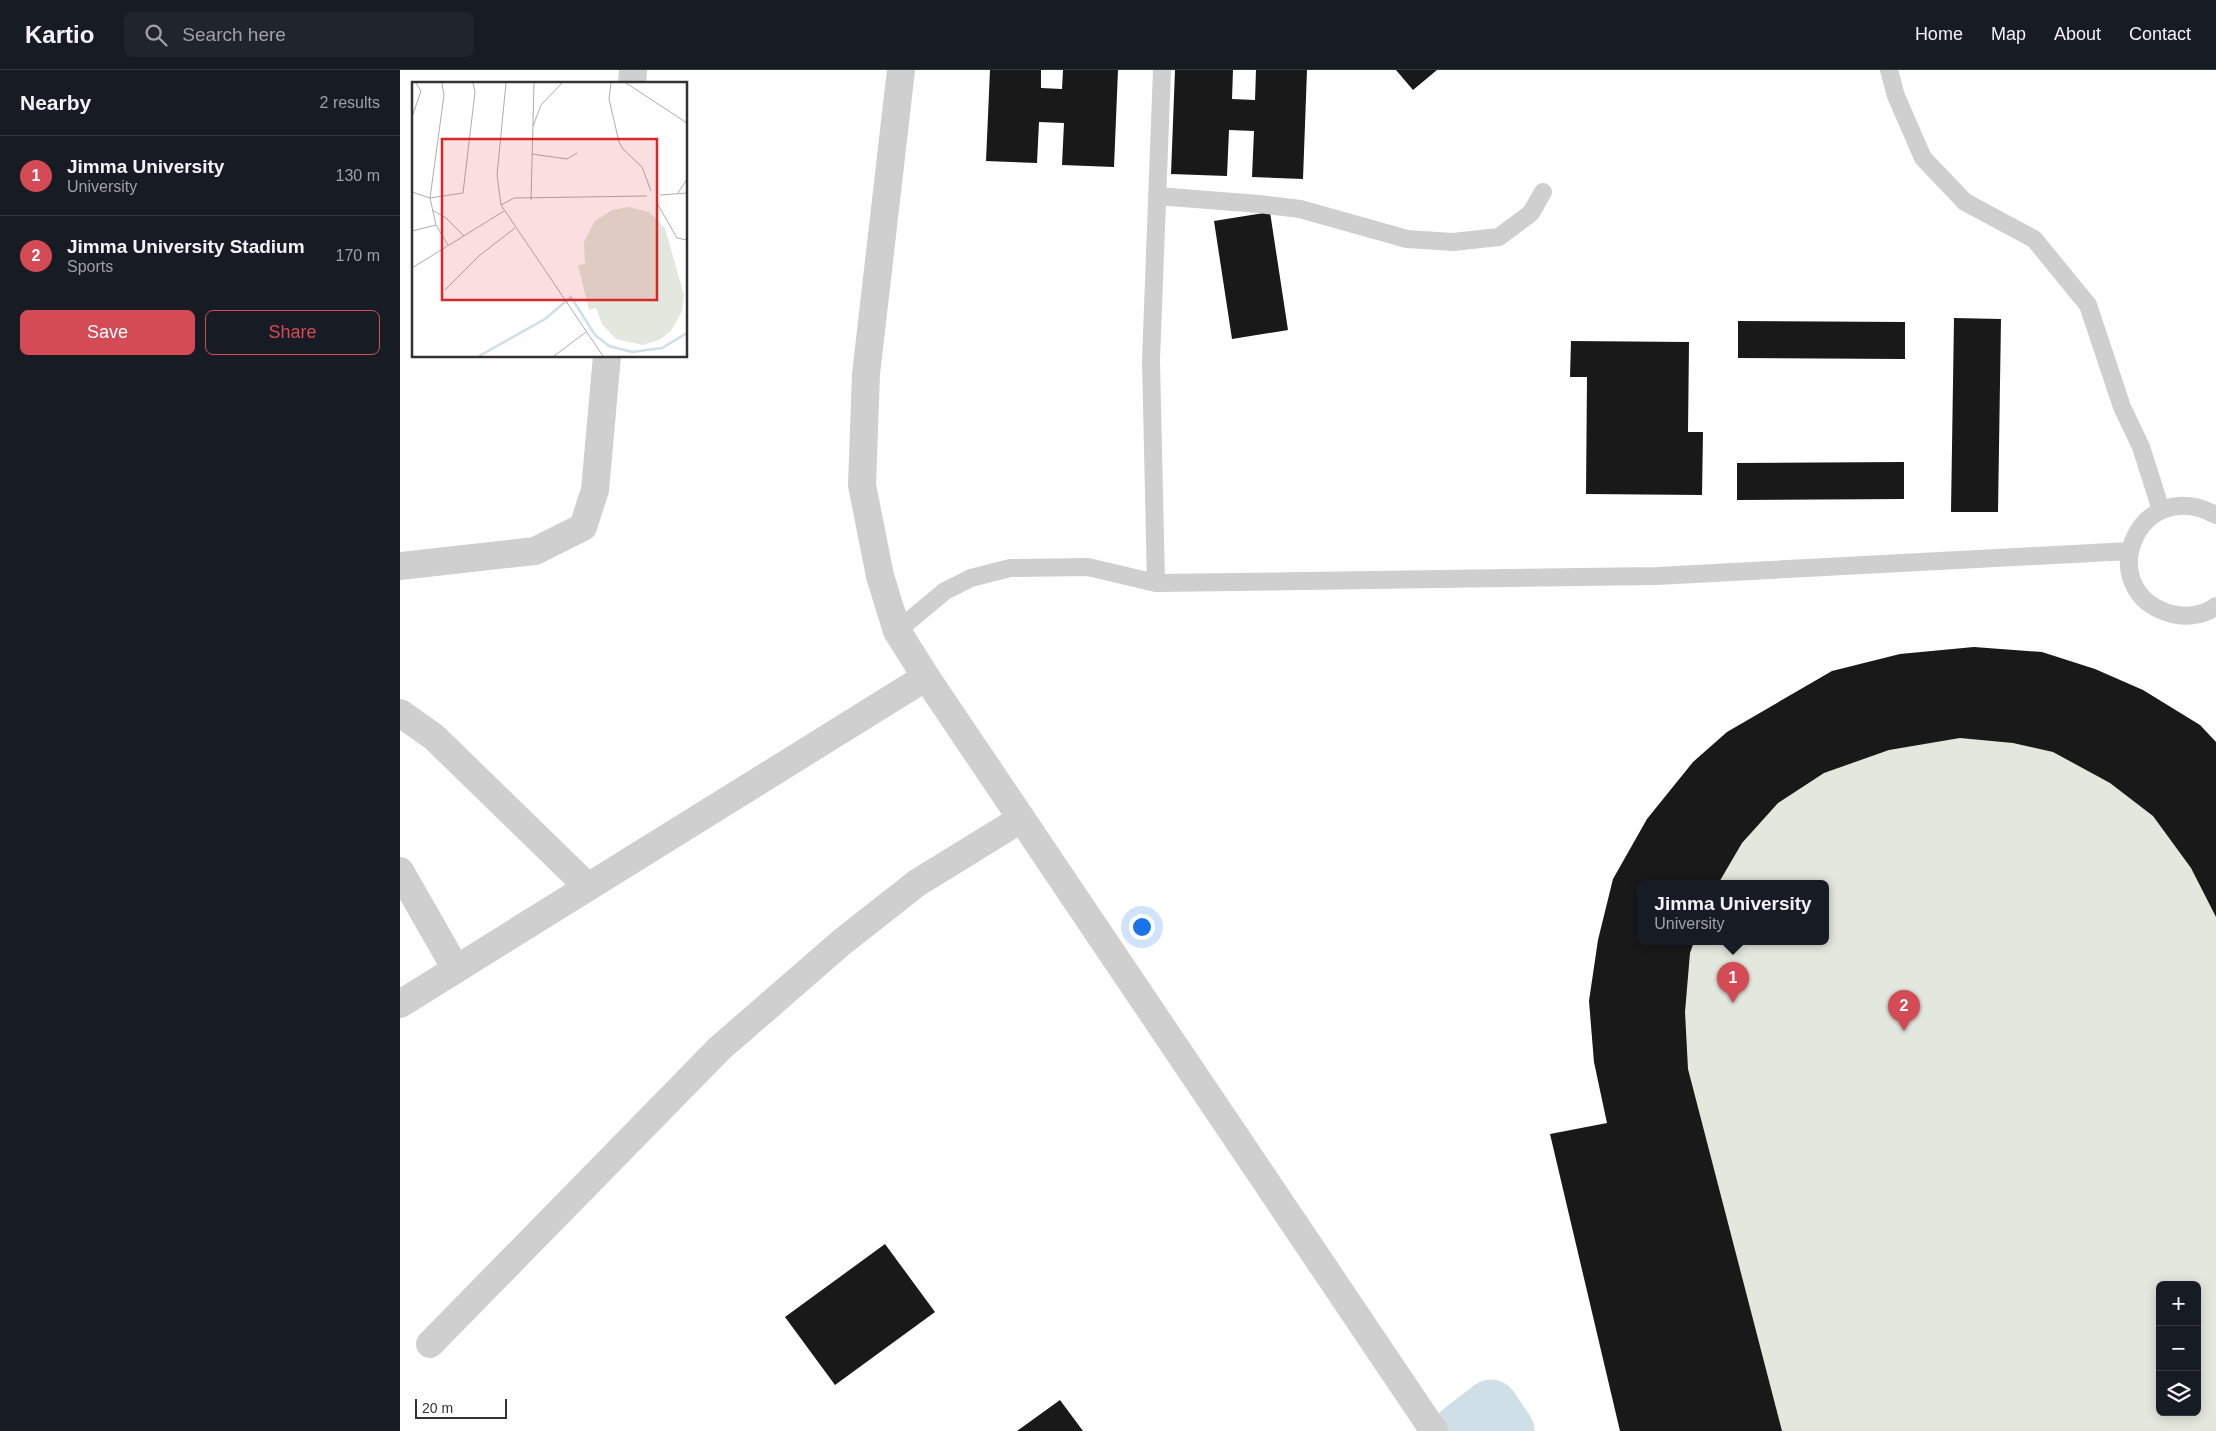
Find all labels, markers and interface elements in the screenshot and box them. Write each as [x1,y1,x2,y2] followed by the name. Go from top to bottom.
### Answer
[124,12,474,57] search box
[25,21,94,48] text: Kartio
[142,21,170,49] icon: search
[182,24,286,45] text: Search here
[1915,24,1963,44] text: Home
[1991,24,2026,44] text: Map
[2054,24,2101,44] text: About
[2129,24,2191,44] text: Contact
[412,82,688,358] inset map
[20,91,91,114] text: Nearby
[320,94,380,111] text: 2 results
[67,156,224,177] text: Jimma University
[32,167,40,184] text: 1
[336,167,380,184] text: 130 m
[67,178,137,195] text: University
[67,236,305,257] text: Jimma University Stadium
[32,247,40,264] text: 2
[336,247,380,264] text: 170 m
[67,258,113,275] text: Sports
[20,310,195,355] button: Save
[205,310,380,355] button: Share
[1637,880,1829,945] popup
[1654,893,1812,914] text: Jimma University
[1129,914,1155,940] your location
[1654,915,1725,932] text: University
[1717,962,1749,1003] pin: 1
[1888,990,1920,1031] pin: 2
[2156,1281,2201,1416] map controls
[2156,1281,2201,1326] button: +
[2156,1326,2201,1371] button: −
[2156,1371,2201,1416] button: layers
[415,1396,508,1419] scale bar
[422,1400,453,1416] text: 20 m

